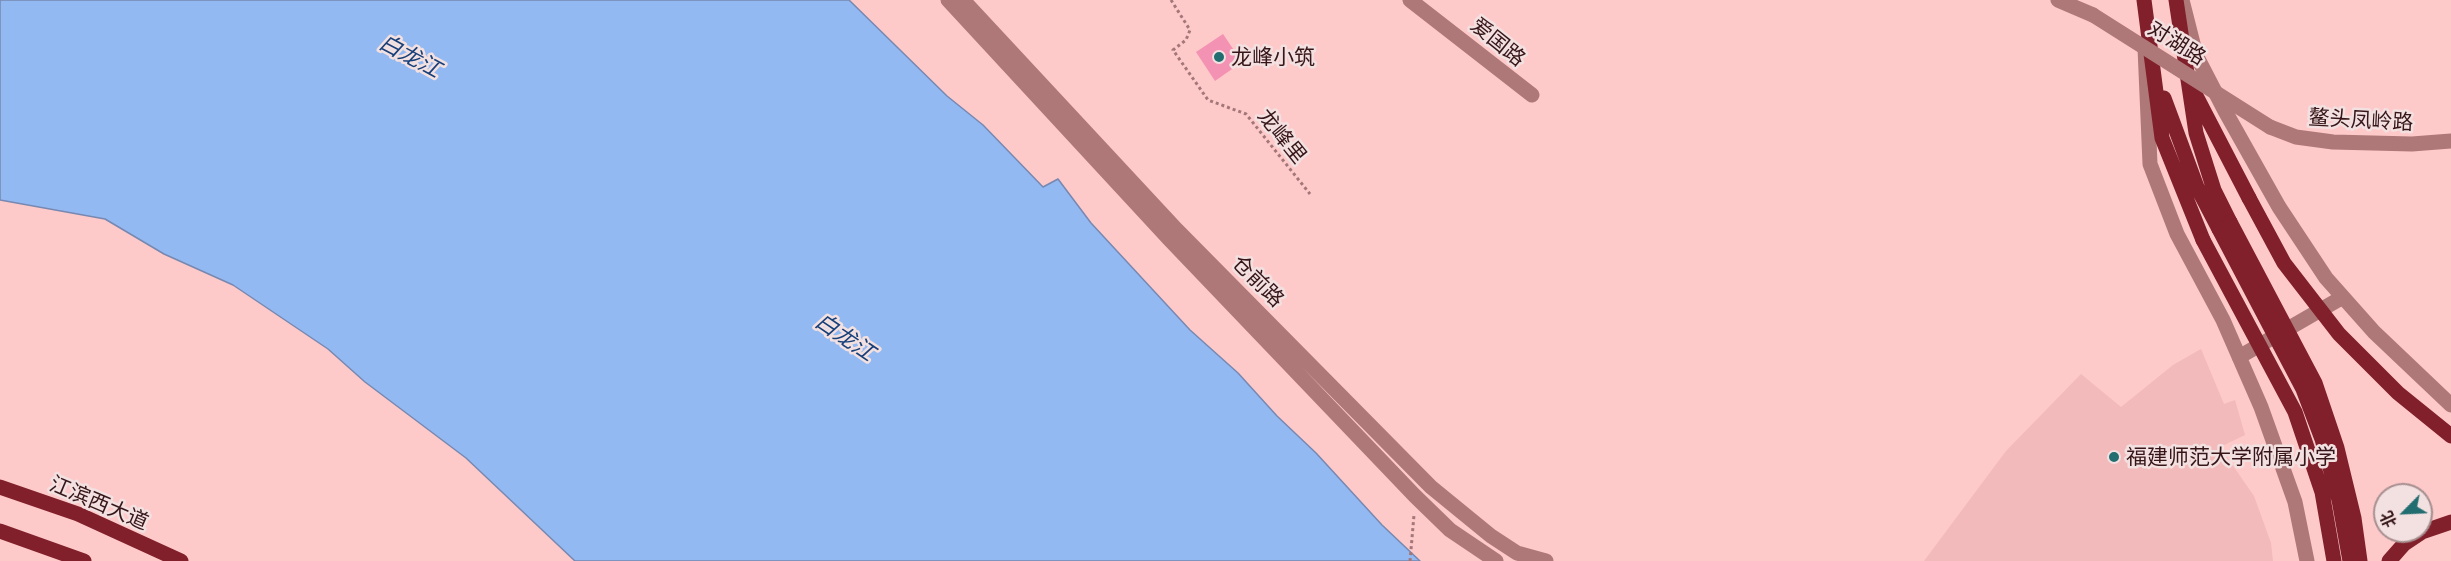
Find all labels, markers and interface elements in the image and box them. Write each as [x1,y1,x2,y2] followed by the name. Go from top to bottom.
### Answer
[1466,12,1530,72] street label: 爱国路
[2144,16,2210,70] street label: 对湖路
[375,29,445,83] water label: 白龙江
[1231,44,1315,70] place label: 龙峰小筑
[1212,50,1226,64] marker: 龙峰小筑
[1252,104,1312,168] street label: 龙峰里
[2308,105,2414,135] street label: 鳌头凤岭路
[1227,250,1289,312] street label: 仓前路
[810,308,880,366] water label: 白龙江
[2126,444,2336,470] place label: 福建师范大学附属小学
[2107,450,2121,464] marker: 福建师范大学附属小学
[46,471,152,535] street label: 江滨西大道
[2373,483,2433,543] north arrow
[2376,509,2400,531] text: 北

